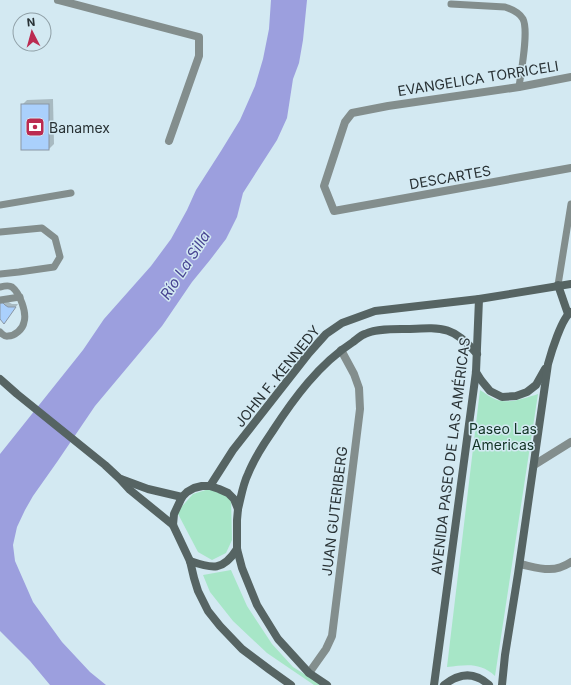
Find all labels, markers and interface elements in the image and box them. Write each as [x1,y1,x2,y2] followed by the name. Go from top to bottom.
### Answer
[12,12,52,52] north arrow
[26,15,36,29] text: N
[396,57,560,99] street label: EVANGELICA TORRICELI
[24,116,46,138] bank icon: Banamex
[49,119,110,136] place label: Banamex
[408,161,492,193] street label: DESCARTES
[156,227,214,303] water label: Río La Silla
[231,321,324,430] street label: JOHN F. KENNEDY
[427,336,473,576] street label: AVENIDA PASEO DE LAS AMÉRICAS
[469,420,537,453] park label: Paseo Las Americas
[318,445,350,577] street label: JUAN GUTERIBERG

